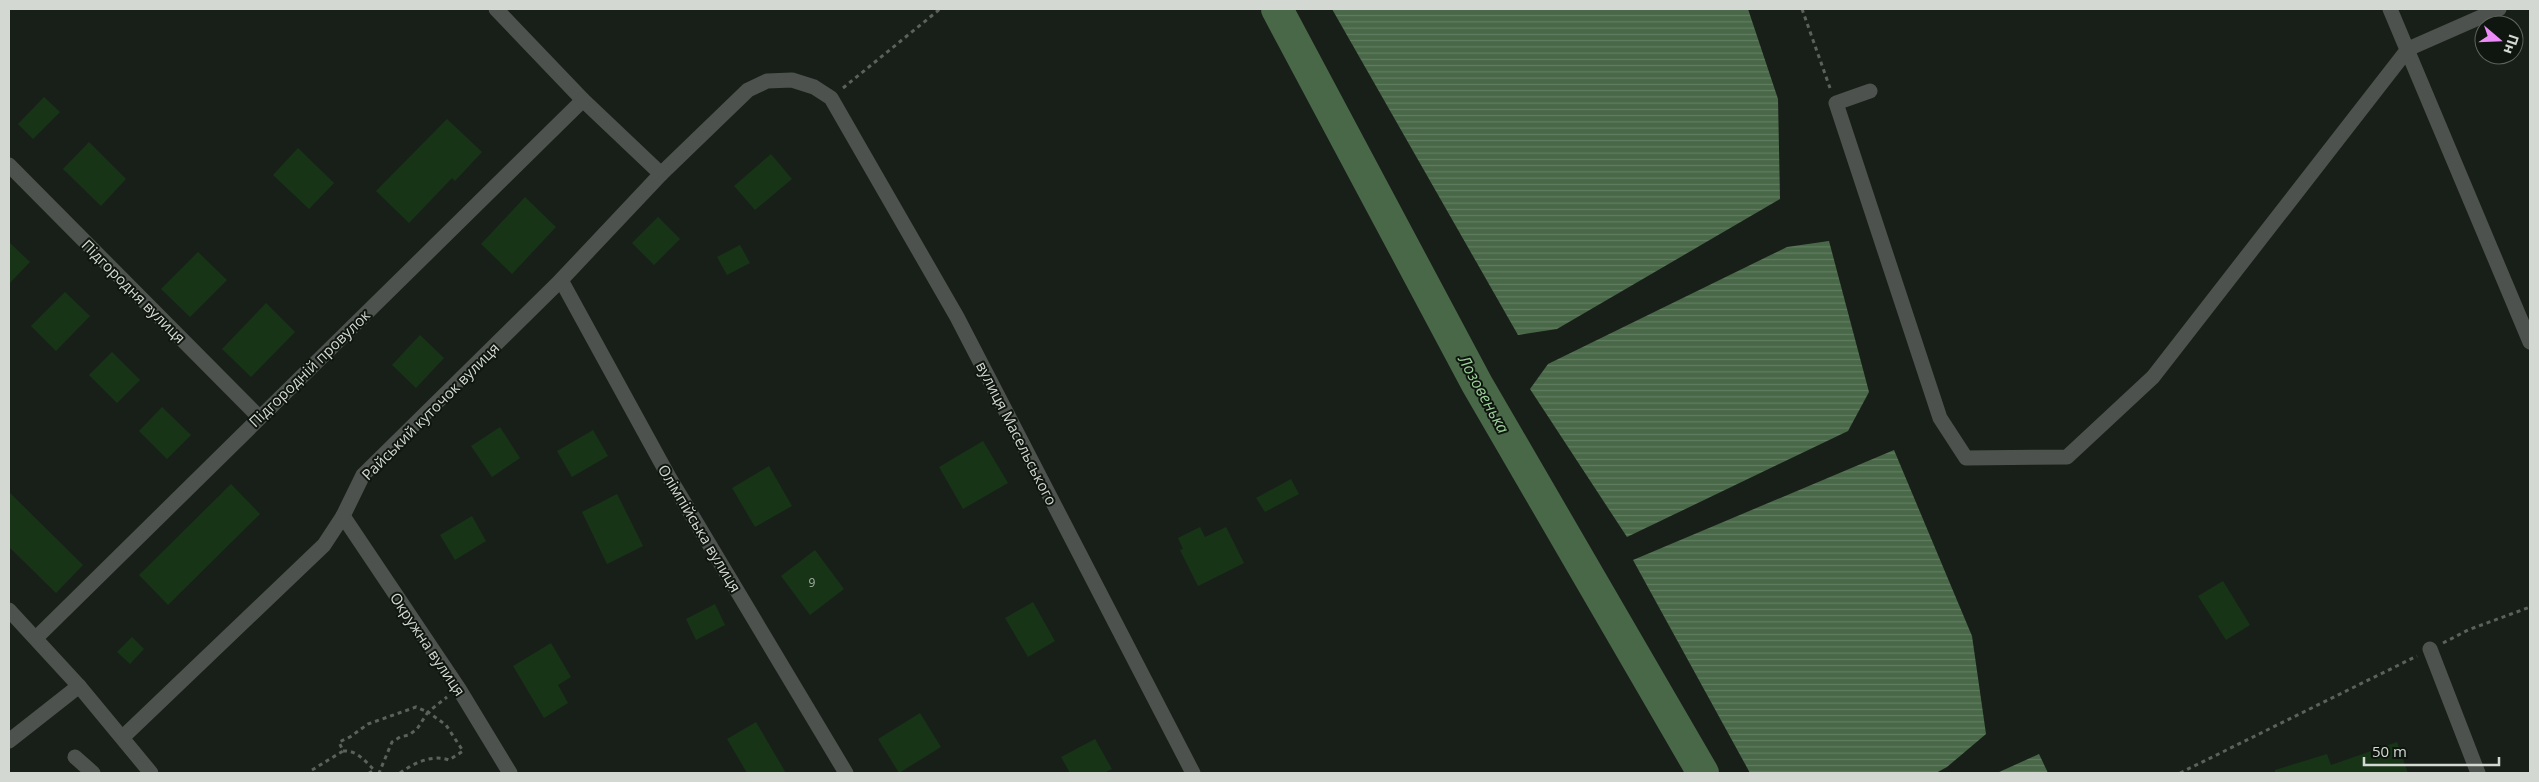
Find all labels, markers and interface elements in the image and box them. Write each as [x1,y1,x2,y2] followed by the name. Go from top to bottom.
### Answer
[2474,15,2524,65] north arrow
[2500,32,2524,57] text: Пн
[78,235,190,347] street label: Підгородня вулиця
[244,305,374,431] street label: Підгородній провулок
[357,338,503,484] street label: Райський куточок вулиця
[1453,350,1515,437] water label: Лозовенька
[972,358,1062,508] street label: вулиця Масельського
[654,460,746,596] street label: Олімпійська вулиця
[809,574,816,591] house number: 9
[386,588,470,700] street label: Окружна вулиця
[2364,734,2499,766] scale bar
[2372,741,2407,761] text: 50 m

